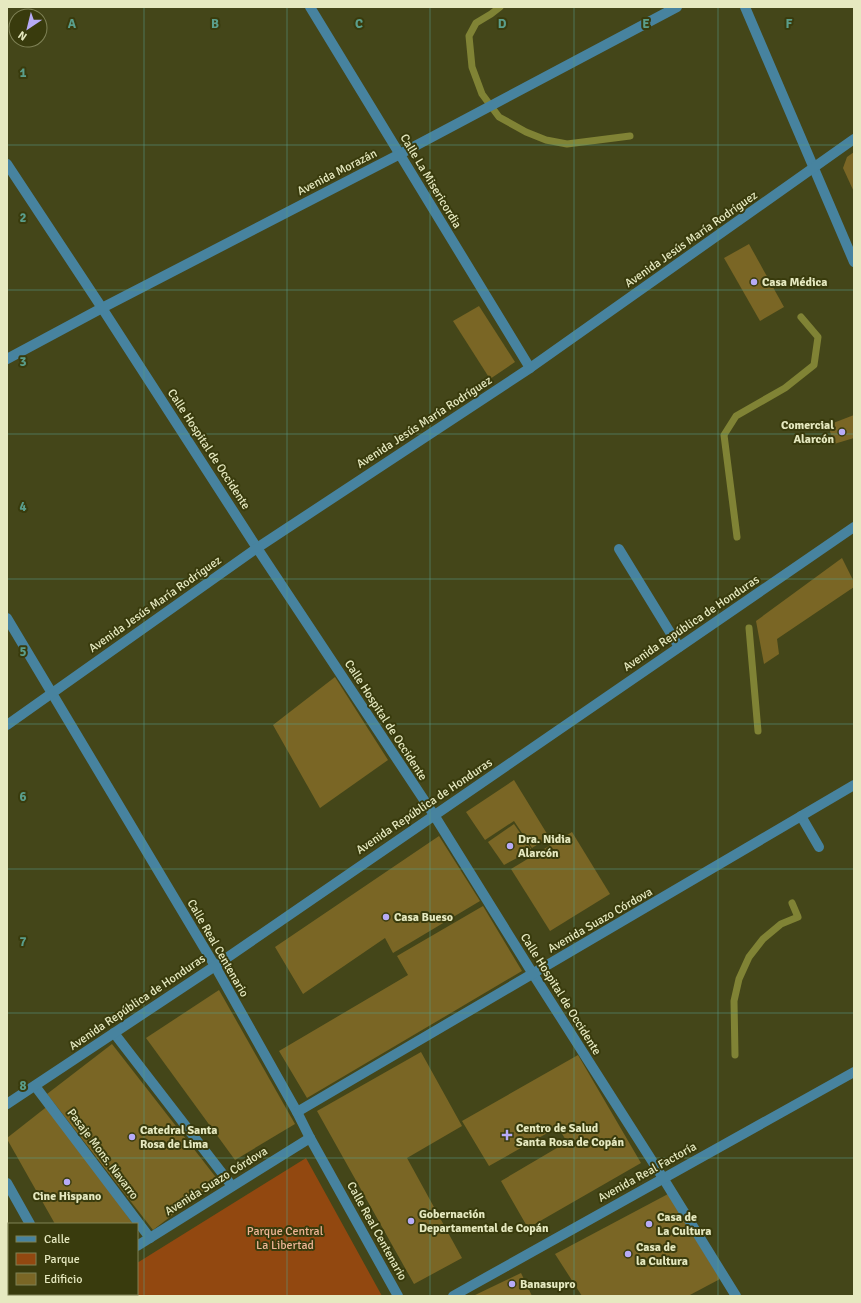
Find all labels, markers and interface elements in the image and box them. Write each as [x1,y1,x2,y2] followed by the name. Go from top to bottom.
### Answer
[8,8,48,48] north arrow
[68,16,77,32] text: A
[211,16,219,32] text: B
[355,16,363,32] text: C
[498,16,507,32] text: D
[642,16,650,32] text: E
[786,16,793,32] text: F
[16,28,29,43] text: N
[19,65,27,81] text: 1
[396,131,465,231] street label: Calle La Misericordia
[295,146,380,199] street label: Avenida Morazán
[622,188,761,291] street label: Avenida Jesús María Rodríguez
[19,210,27,226] text: 2
[762,275,827,290] place label: Casa Médica
[749,277,759,287] marker: Casa Médica
[19,354,27,370] text: 3
[354,373,495,472] street label: Avenida Jesús María Rodríguez
[164,386,253,512] street label: Calle Hospital de Occidente
[781,418,834,447] place label: Comercial Alarcón
[837,427,847,437] marker: Comercial Alarcón
[19,499,27,515] text: 4
[86,553,225,656] street label: Avenida Jesús María Rodríguez
[620,572,762,675] street label: Avenida República de Honduras
[19,644,27,660] text: 5
[341,657,430,783] street label: Calle Hospital de Occidente
[353,755,495,858] street label: Avenida República de Honduras
[19,789,27,805] text: 6
[518,832,571,861] place label: Dra. Nidia Alarcón
[505,841,515,851] marker: Dra. Nidia Alarcón
[545,884,655,957] street label: Avenida Suazo Córdova
[183,897,252,1000] street label: Calle Real Centenario
[394,910,453,925] place label: Casa Bueso
[381,912,391,922] marker: Casa Bueso
[517,931,604,1058] street label: Calle Hospital de Occidente
[19,934,27,950] text: 7
[66,951,208,1054] street label: Avenida República de Honduras
[19,1078,27,1094] text: 8
[64,1106,142,1203] street label: Pasaje Mons. Navarro
[516,1121,624,1150] place label: Centro de Salud Santa Rosa de Copán
[140,1123,217,1152] place label: Catedral Santa Rosa de Lima
[501,1129,513,1141] marker: Centro de Salud Santa Rosa de Copán
[127,1132,137,1142] marker: Catedral Santa Rosa de Lima
[595,1139,699,1206] street label: Avenida Real Factoría
[162,1144,270,1219] street label: Avenida Suazo Córdova
[62,1177,72,1187] marker: Cine Hispano
[343,1179,410,1283] street label: Calle Real Centenario
[33,1189,101,1204] place label: Cine Hispano
[419,1207,549,1236] place label: Gobernación Departamental de Copán
[657,1210,711,1239] place label: Casa de La Cultura
[406,1216,416,1226] marker: Gobernación Departamental de Copán
[644,1219,654,1229] marker: Casa de La Cultura
[8,1223,138,1295] legend
[247,1224,324,1253] park label: Parque Central La Libertad
[44,1232,70,1247] text: Calle
[636,1240,688,1269] place label: Casa de la Cultura
[623,1249,633,1259] marker: Casa de la Cultura
[44,1252,80,1267] text: Parque
[44,1272,82,1287] text: Edificio
[520,1277,575,1292] place label: Banasupro
[507,1279,517,1289] marker: Banasupro

